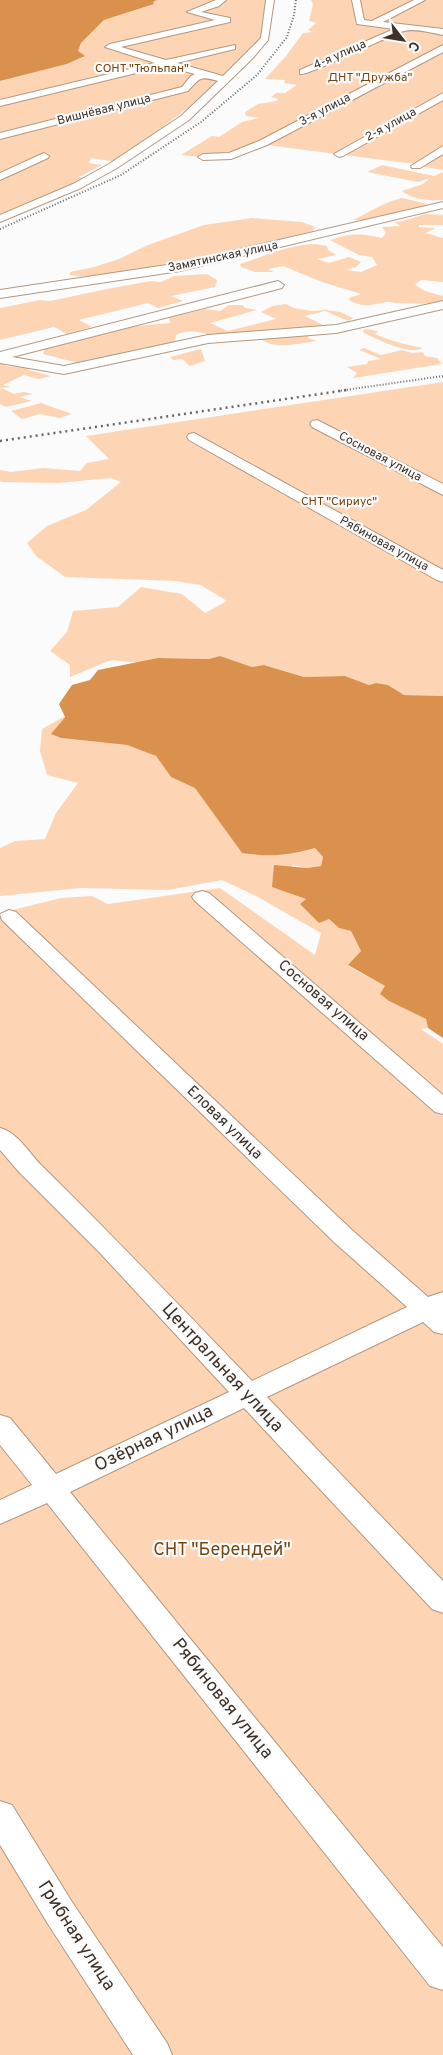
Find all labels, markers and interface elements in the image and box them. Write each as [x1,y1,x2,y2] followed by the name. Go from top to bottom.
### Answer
[378,15,428,65] north arrow
[311,36,369,74] street label: 4-я улица
[403,38,422,54] text: С
[95,61,189,77] park label: СОНТ "Тюльпан"
[328,70,412,86] park label: ДНТ "Дружба"
[297,90,353,130] street label: 3-я улица
[56,91,152,129] street label: Вишнёвая улица
[363,104,419,146] street label: 2-я улица
[167,238,279,276] street label: Замятинская улица
[336,428,424,486] street label: Сосновая улица
[301,494,377,510] park label: СНТ "Сириус"
[337,513,431,575] street label: Рябиновая улица
[273,956,373,1046] street label: Сосновая улица
[182,1082,266,1164] street label: Еловая улица
[156,1298,288,1438] street label: Центральная улица
[91,1400,217,1478] street label: Озёрная улица
[153,1539,291,1562] park label: СНТ "Берендей"
[166,1634,278,1764] street label: Рябиновая улица
[32,1877,120,1995] street label: Грибная улица

